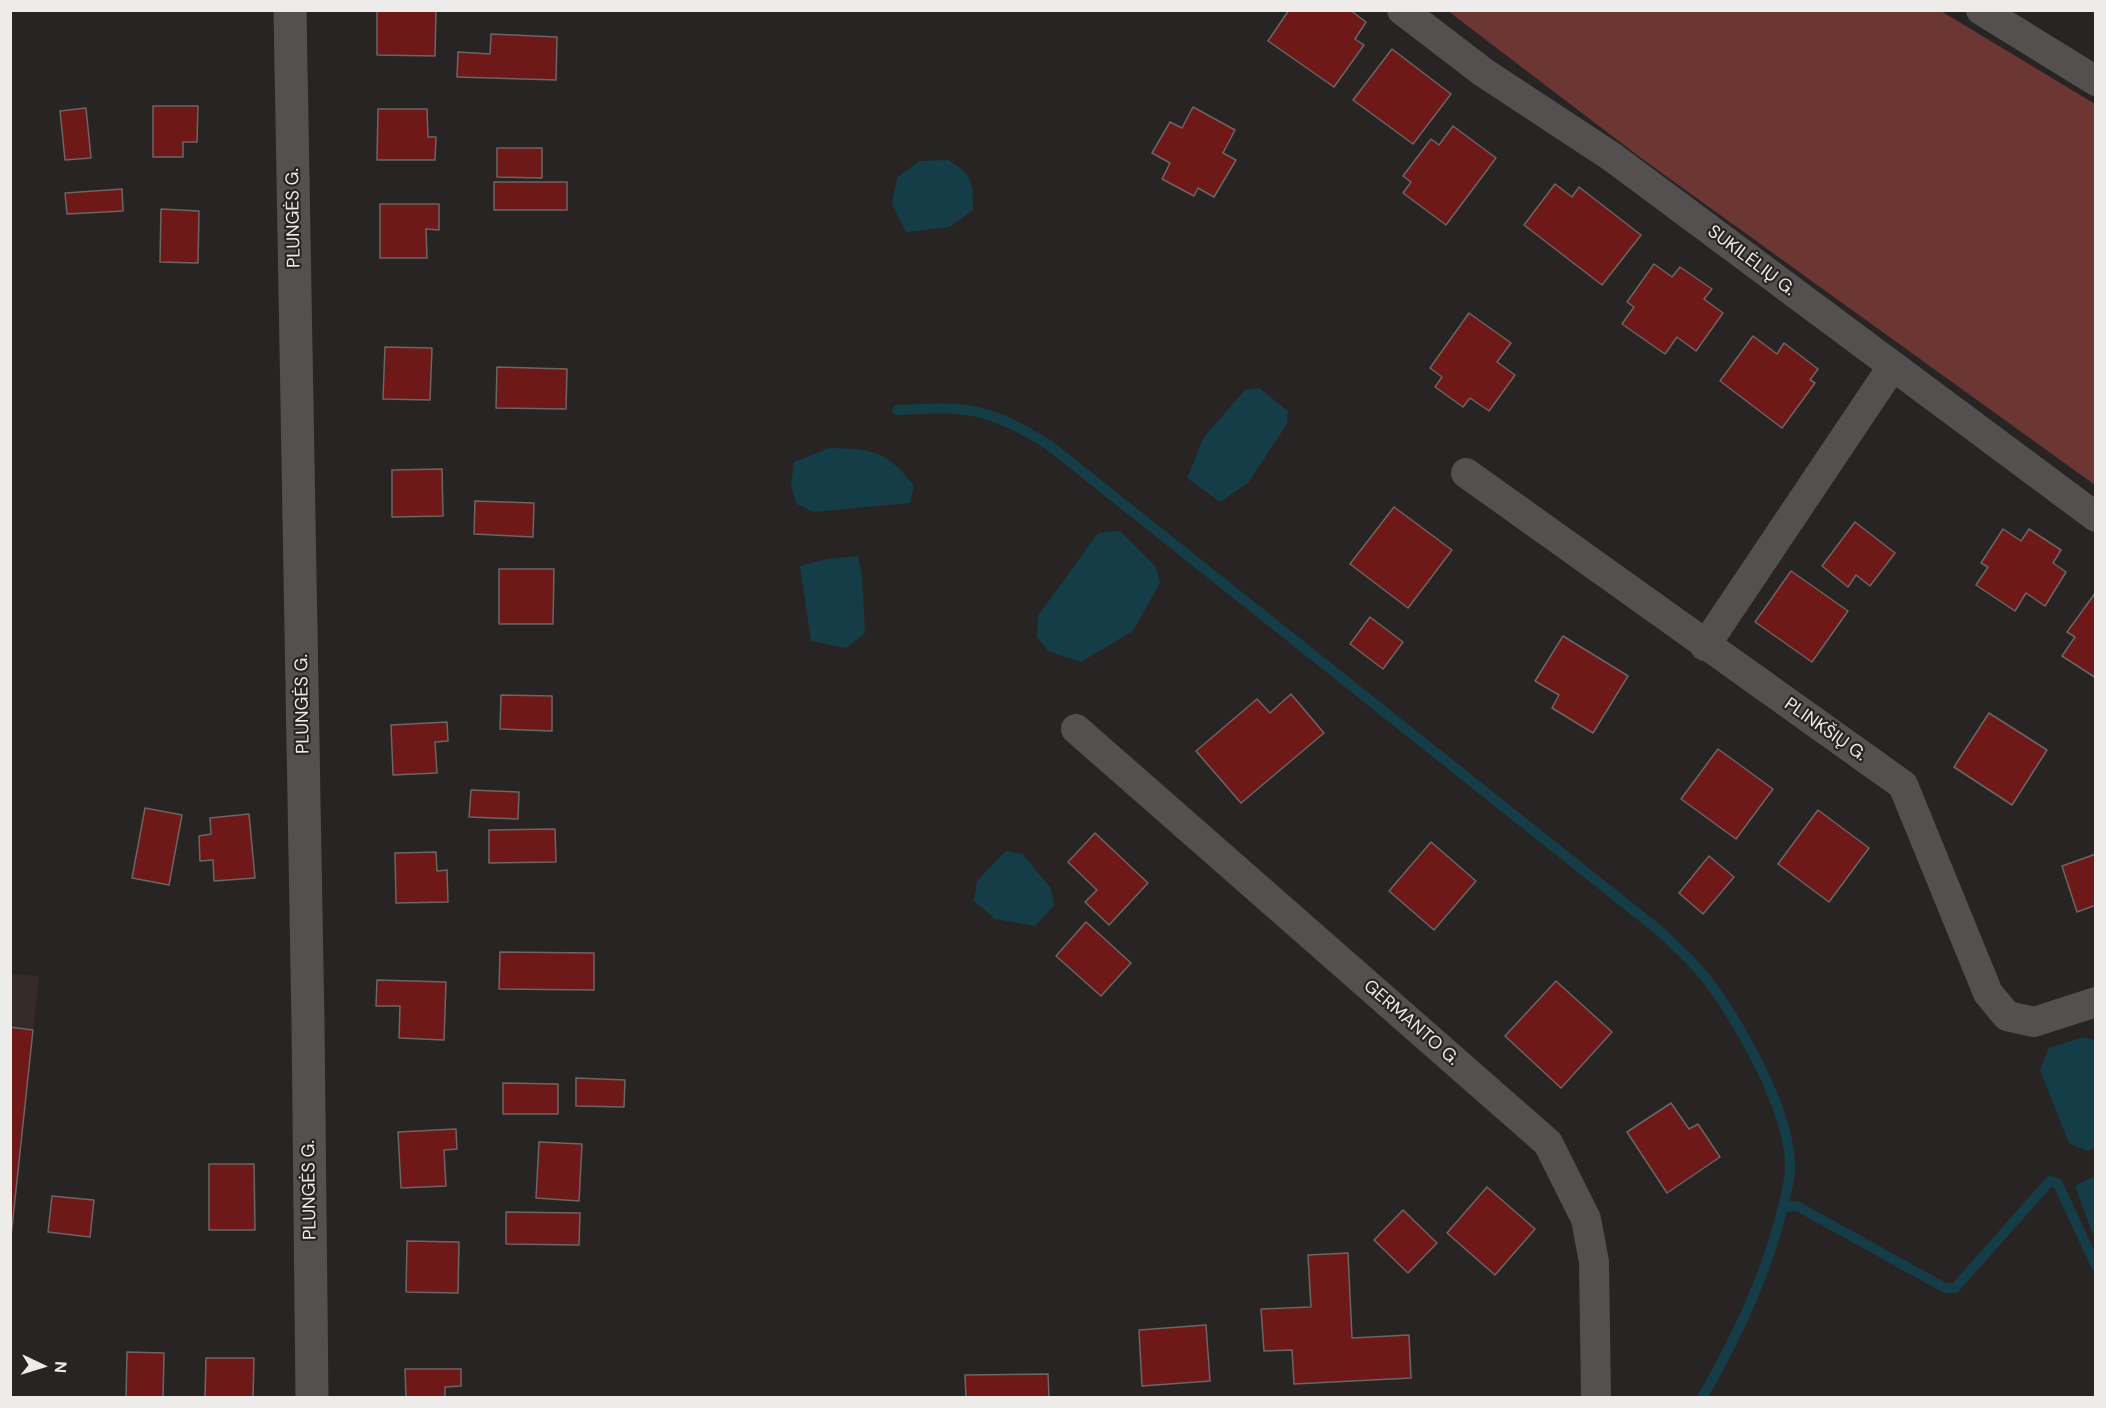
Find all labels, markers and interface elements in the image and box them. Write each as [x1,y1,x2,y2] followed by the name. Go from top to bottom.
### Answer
[282,168,306,268] street label: PLUNGĖS G.
[1703,221,1799,301] street label: SUKILĖLIŲ G.
[291,654,315,754] street label: PLUNGĖS G.
[1780,694,1870,766] street label: PLINKŠIŲ G.
[1359,976,1463,1070] street label: GERMANTO G.
[298,1140,322,1240] street label: PLUNGĖS G.
[12,1336,72,1396] north arrow
[50,1361,71,1374] text: N

